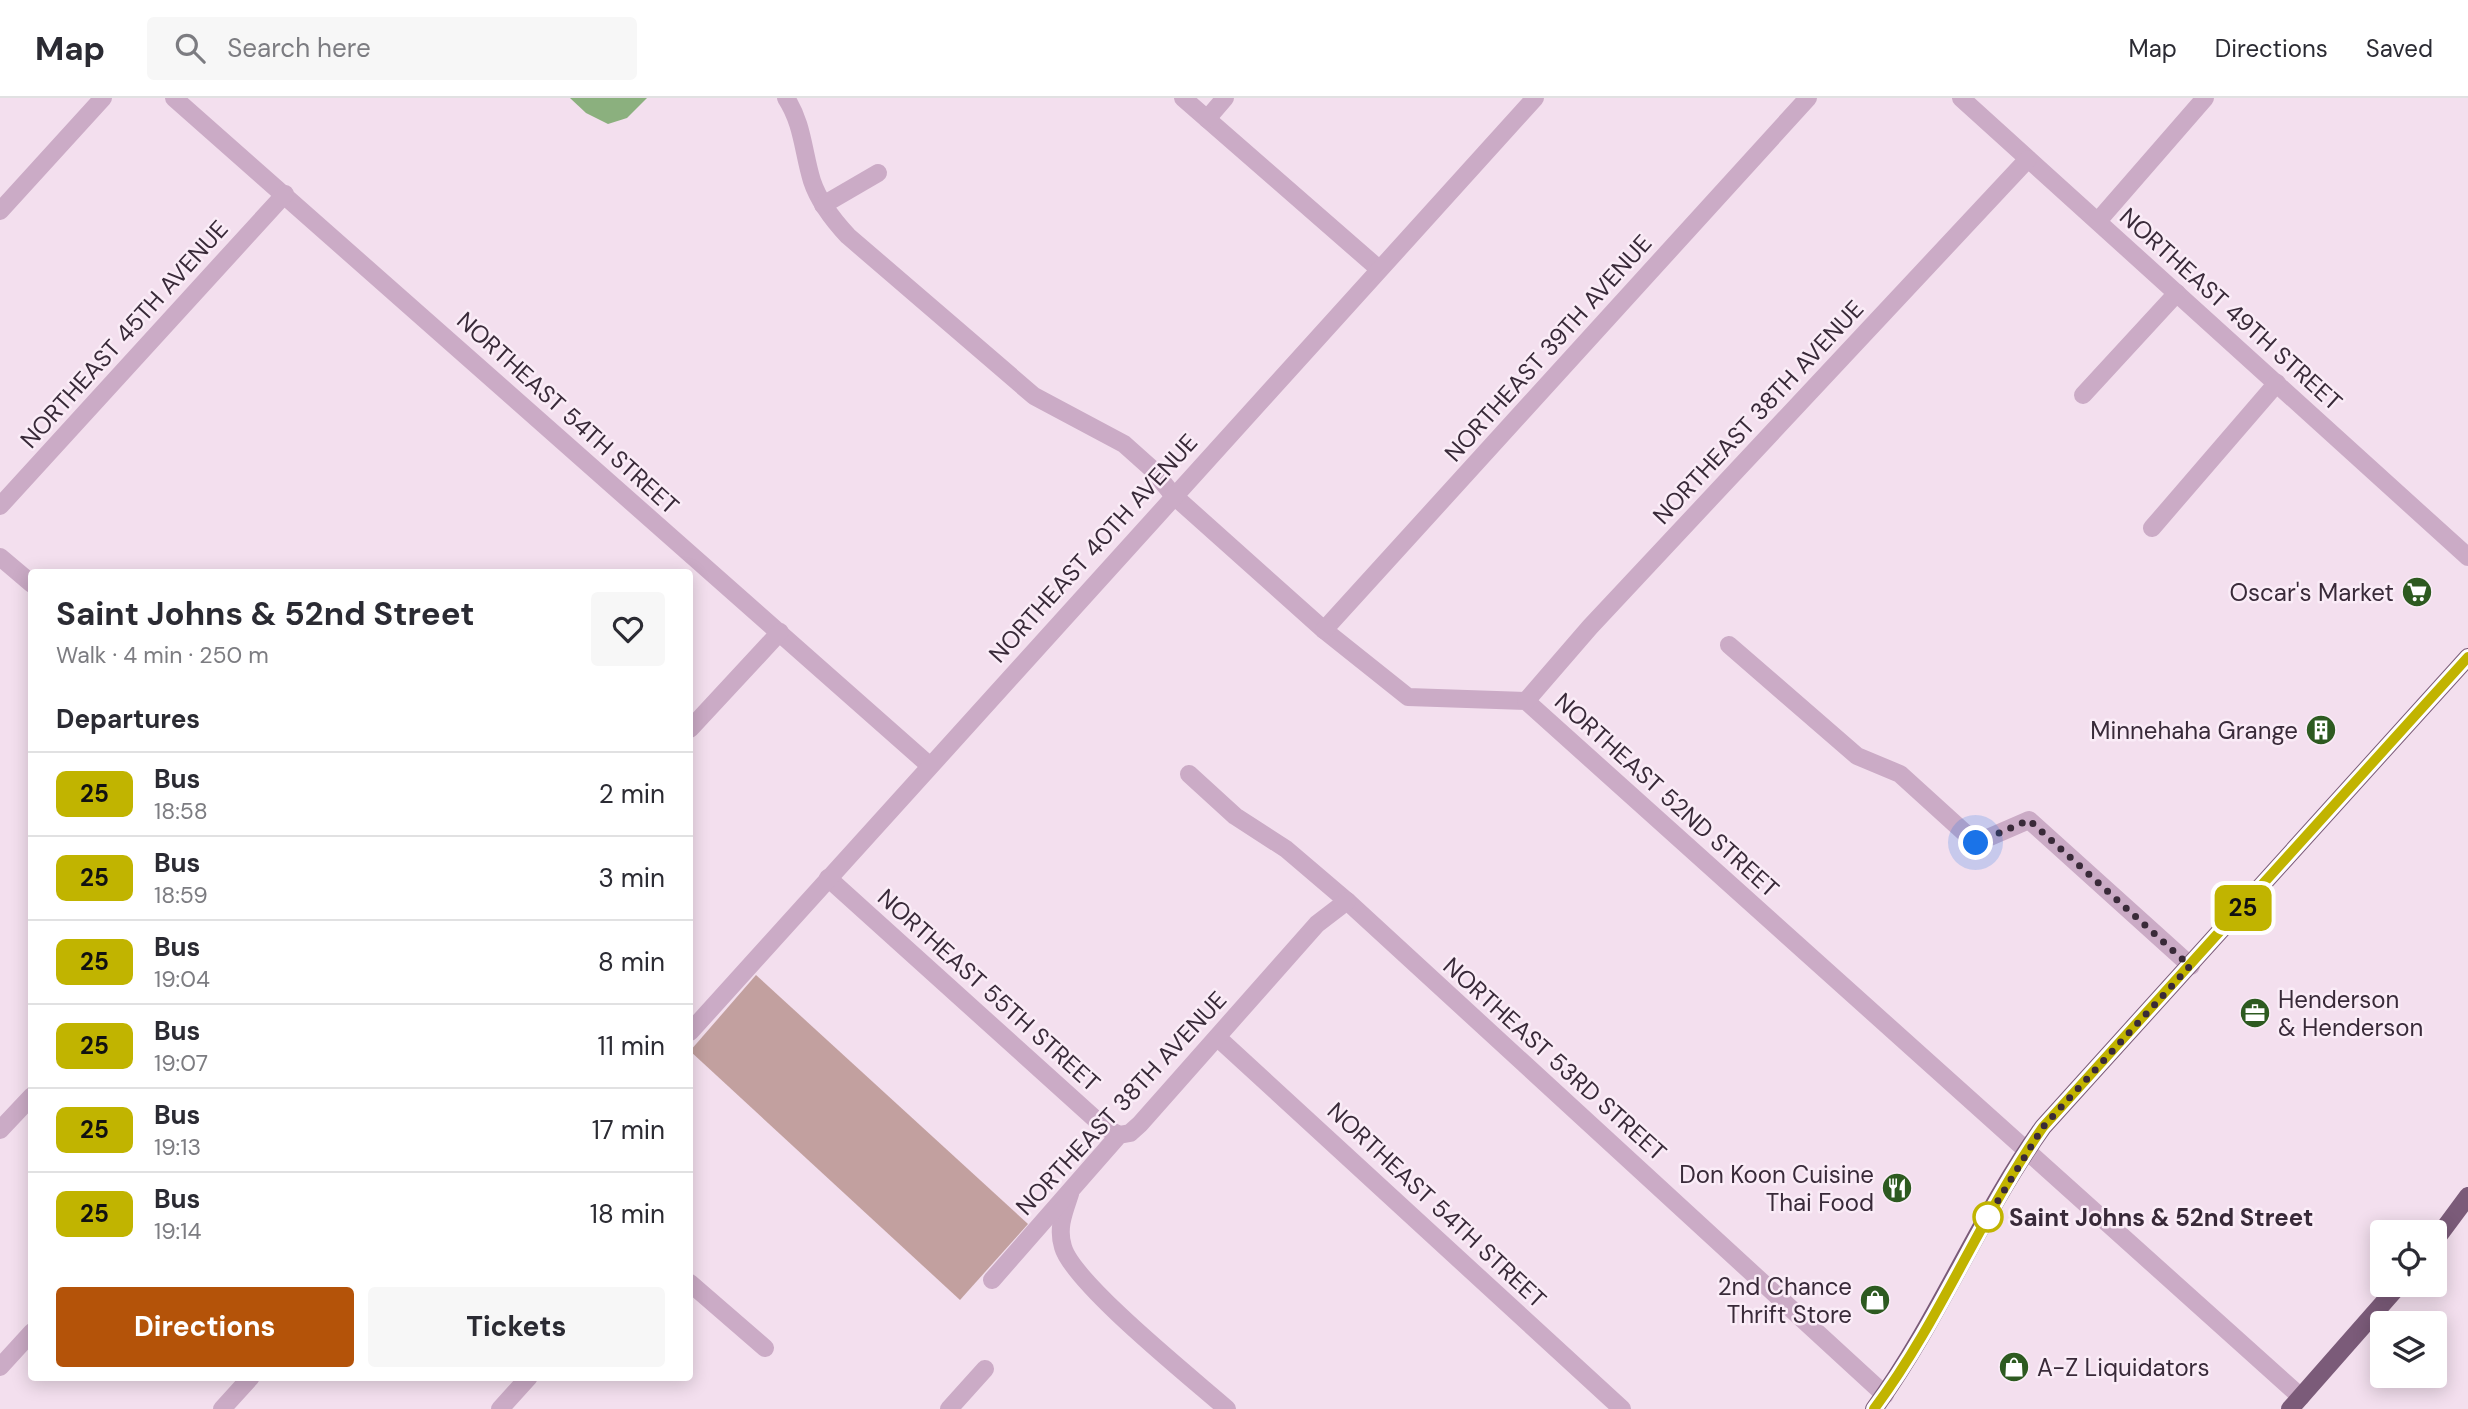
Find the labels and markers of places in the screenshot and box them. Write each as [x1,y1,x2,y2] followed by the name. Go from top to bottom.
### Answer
[2400,575,2434,609] supermarket icon: Oscar's Market
[2229,577,2394,608] place label: Oscar's Market
[2304,713,2338,747] building icon: Minnehaha Grange
[2090,715,2298,746] place label: Minnehaha Grange
[2278,984,2423,1043] place label: Henderson & Henderson
[2238,996,2272,1030] office icon: Henderson & Henderson
[1679,1159,1874,1218] place label: Don Koon Cuisine Thai Food
[1880,1171,1914,1205] restaurant icon: Don Koon Cuisine Thai Food
[1973,1202,2003,1232] marker: Saint Johns & 52nd Street
[2009,1202,2313,1233] place label: Saint Johns & 52nd Street
[1718,1271,1852,1330] place label: 2nd Chance Thrift Store
[1858,1283,1892,1317] shop icon: 2nd Chance Thrift Store
[1997,1350,2031,1384] shop icon: A-Z Liquidators
[2037,1352,2210,1383] place label: A-Z Liquidators

